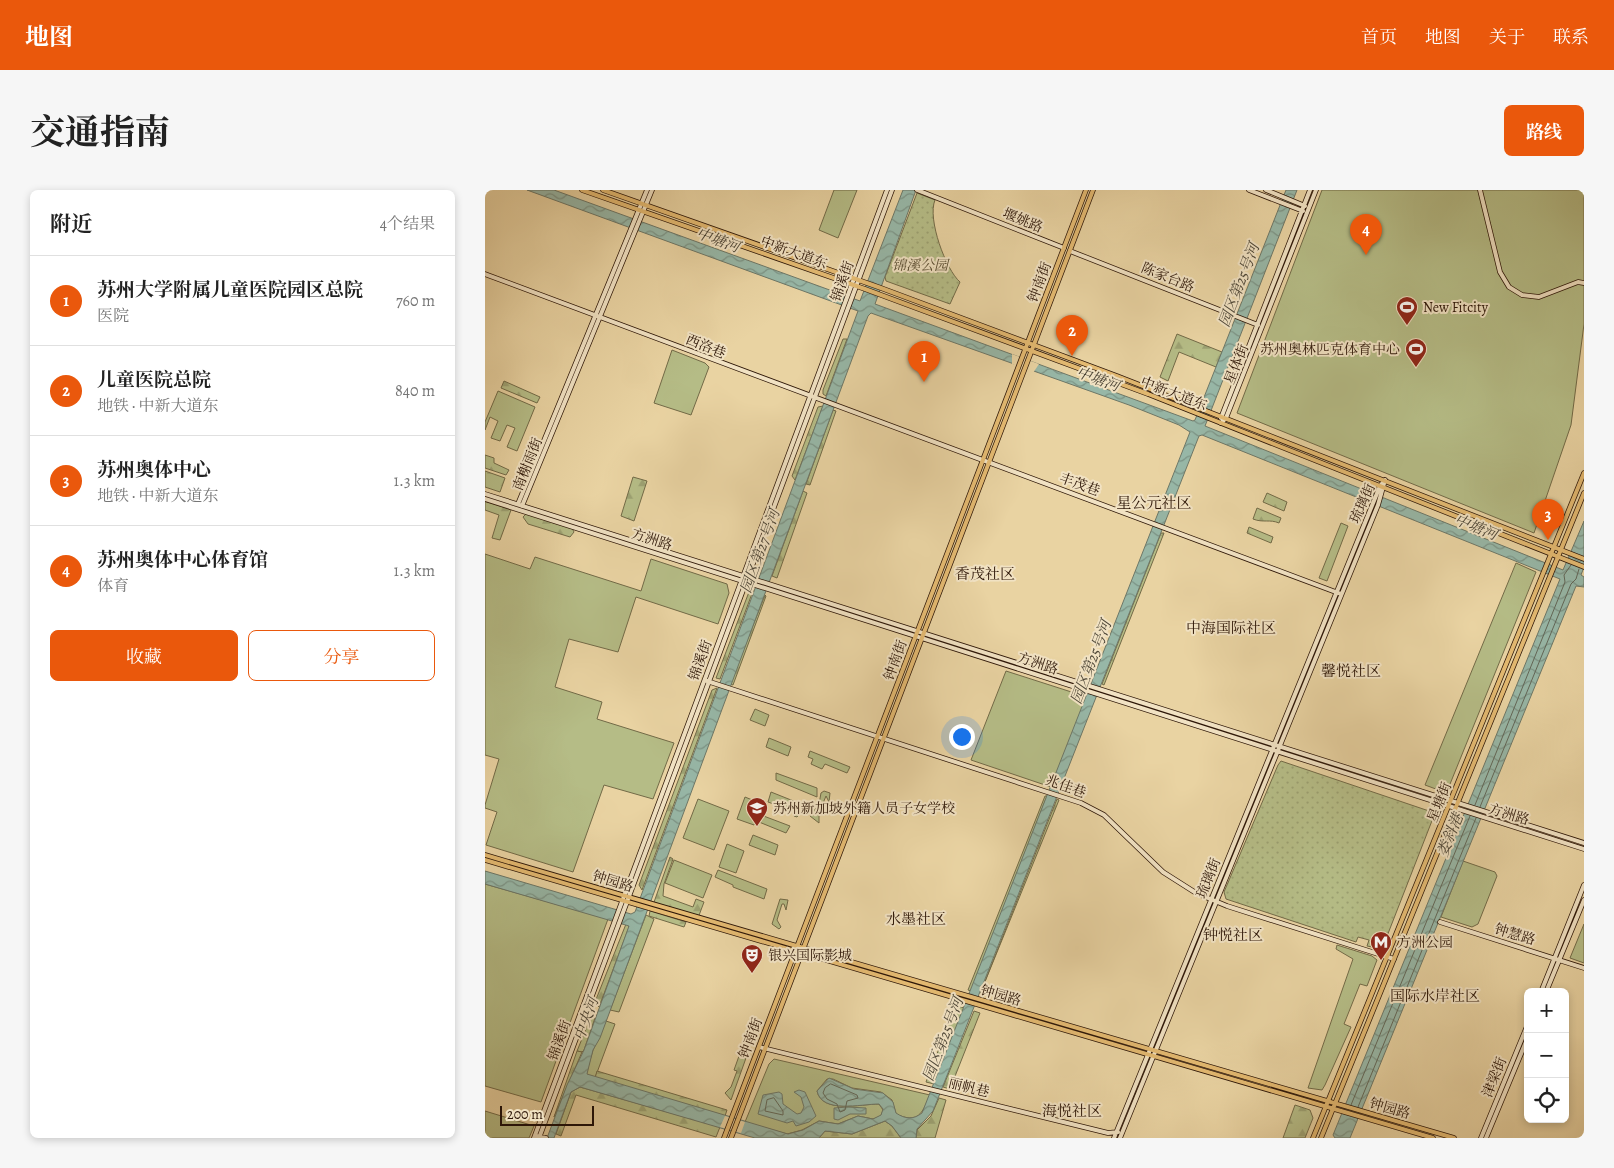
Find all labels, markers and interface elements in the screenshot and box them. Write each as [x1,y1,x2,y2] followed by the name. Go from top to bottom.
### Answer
[25,21,73,53] text: 地图
[1361,25,1397,49] text: 首页
[1425,25,1461,49] text: 地图
[1489,25,1525,49] text: 关于
[1553,25,1589,49] text: 联系
[1504,105,1584,156] button: 路线
[30,108,170,156] text: 交通指南
[1000,204,1046,237] street label: 堰姚路
[50,210,92,238] text: 附近
[380,213,435,235] text: 4个结果
[1350,214,1382,255] pin: 4
[693,223,745,258] water label: 中塘河
[758,232,830,273] street label: 中新大道东
[1214,238,1265,330] water label: 园区第25号河
[892,256,950,275] park label: 锦溪公园
[826,258,859,304] street label: 锦溪街
[1138,258,1197,297] street label: 陈家台路
[1023,259,1056,305] street label: 钟南街
[97,277,363,303] text: 苏州大学附属儿童医院园区总院
[63,290,69,312] text: 1
[396,290,435,312] text: 760 m
[1395,295,1419,326] sports icon: New Fitcity
[1423,298,1489,317] place label: New Fitcity
[97,305,129,327] text: 医院
[1056,315,1088,356] pin: 2
[683,330,729,363] street label: 西洛巷
[1404,337,1428,368] sports icon: 苏州奥林匹克体育中心
[1260,340,1400,359] place label: 苏州奥林匹克体育中心
[908,341,940,382] pin: 1
[1220,341,1253,387] street label: 星体街
[1073,362,1125,397] water label: 中塘河
[97,367,211,393] text: 儿童医院总院
[1138,372,1210,415] street label: 中新大道东
[62,380,70,402] text: 2
[395,380,435,402] text: 840 m
[97,395,219,417] text: 地铁 · 中新大道东
[508,435,547,494] street label: 南榭雨街
[97,457,211,483] text: 苏州奥体中心
[1057,468,1103,501] street label: 丰茂巷
[63,470,69,492] text: 3
[394,470,435,492] text: 1.3 km
[1345,480,1380,526] street label: 琉璃街
[97,485,219,507] text: 地铁 · 中新大道东
[1116,493,1192,513] district label: 星公元社区
[1532,499,1564,540] pin: 3
[736,503,785,596] water label: 园区第27号河
[1451,509,1503,546] water label: 中塘河
[629,524,675,555] street label: 方洲路
[97,547,268,573] text: 苏州奥体中心体育馆
[62,560,70,582] text: 4
[394,560,435,582] text: 1.3 km
[955,564,1015,584] district label: 香茂社区
[97,575,129,597] text: 体育
[1066,615,1117,707] water label: 园区第25号河
[1186,618,1276,638] district label: 中海国际社区
[50,630,238,681] button: 收藏
[248,630,435,681] button: 分享
[684,637,717,683] street label: 锦溪街
[879,637,912,683] street label: 钟南街
[1015,648,1061,679] street label: 方洲路
[1321,661,1381,681] district label: 馨悦社区
[949,724,975,750] your location
[1043,770,1089,803] street label: 兆佳巷
[1423,779,1456,825] street label: 星塘街
[745,796,769,827] school or university icon: 苏州新加坡外籍人员子女学校
[773,799,955,818] place label: 苏州新加坡外籍人员子女学校
[1486,799,1532,830] street label: 方洲路
[1432,809,1468,860] water label: 娄斜港
[1192,855,1225,901] street label: 琉璃街
[590,866,636,897] street label: 钟园路
[886,909,946,929] district label: 水墨社区
[1492,919,1538,950] street label: 钟慧路
[1203,925,1263,945] district label: 钟悦社区
[1369,930,1393,961] metro station icon: 方洲公园
[1397,933,1453,952] place label: 方洲公园
[740,943,764,974] theatre icon: 银兴国际影城
[768,946,852,965] place label: 银兴国际影城
[978,981,1024,1010] street label: 钟园路
[1390,986,1480,1006] district label: 国际水岸社区
[1524,988,1569,1123] map controls
[1524,988,1569,1033] button: +
[569,992,604,1044] water label: 中央河
[918,992,969,1084] water label: 园区第25号河
[734,1015,767,1061] street label: 钟南街
[543,1017,576,1063] street label: 锦溪街
[1524,1033,1569,1078] button: −
[1478,1054,1511,1100] street label: 津梁街
[946,1073,992,1102] street label: 丽帆巷
[1524,1078,1569,1123] button: locate
[1367,1094,1413,1123] street label: 钟园路
[1042,1101,1102,1121] district label: 海悦社区
[500,1103,594,1126] scale bar
[507,1105,543,1124] text: 200 m

